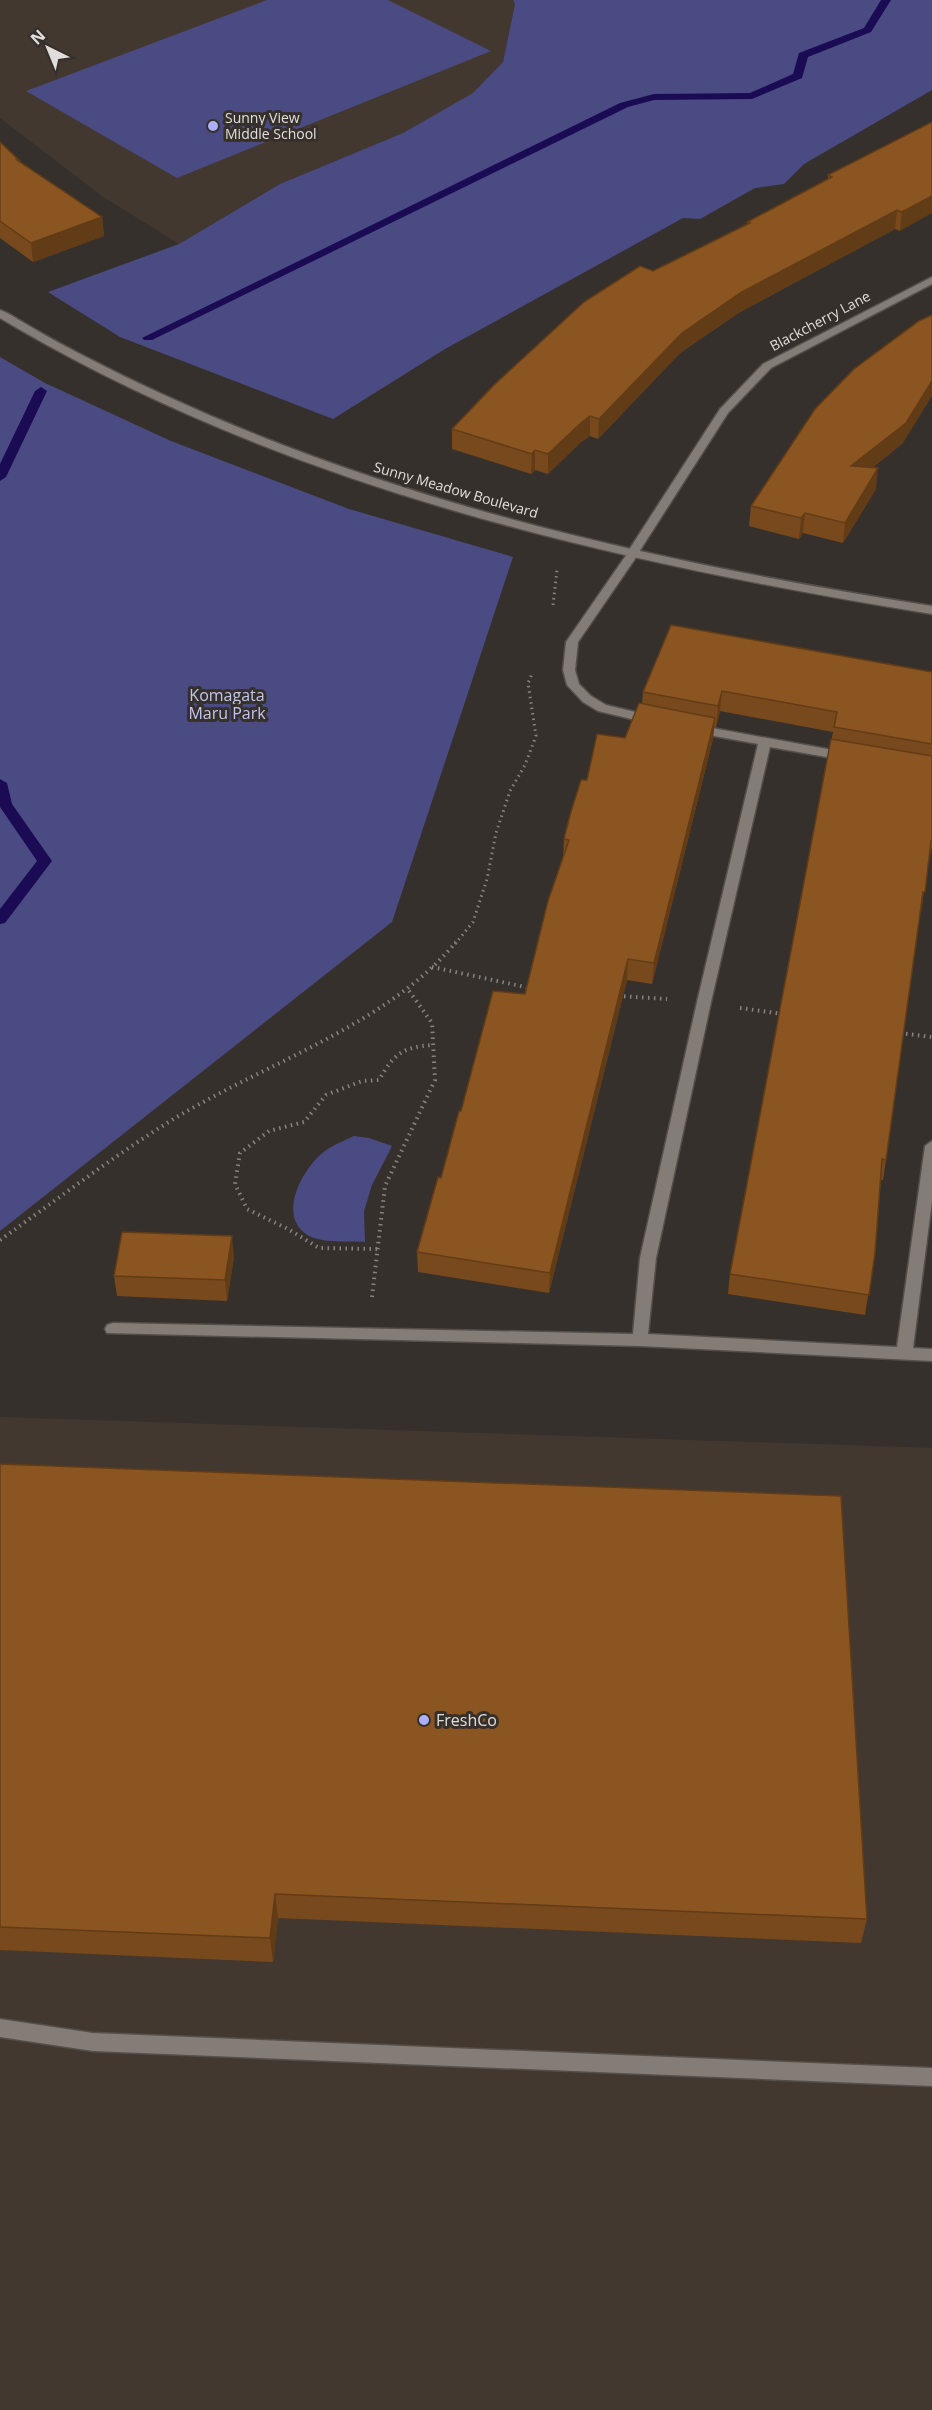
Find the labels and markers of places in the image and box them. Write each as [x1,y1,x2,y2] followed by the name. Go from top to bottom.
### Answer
[225,108,317,143] place label: Sunny View Middle School
[206,119,220,133] marker: Sunny View Middle School
[436,1709,497,1731] place label: FreshCo
[417,1713,431,1727] marker: FreshCo

